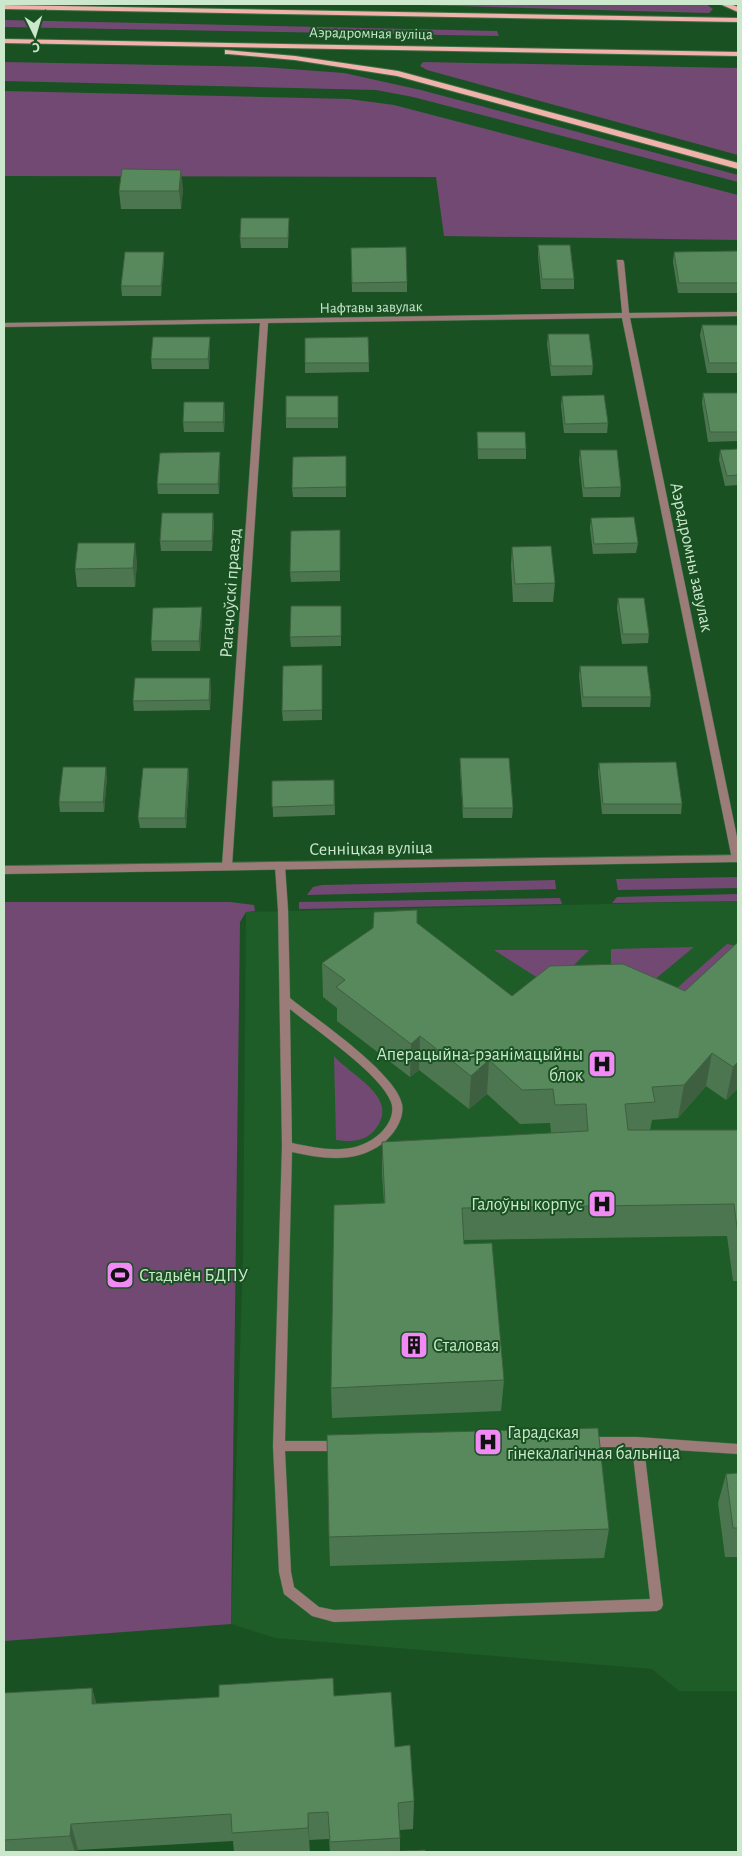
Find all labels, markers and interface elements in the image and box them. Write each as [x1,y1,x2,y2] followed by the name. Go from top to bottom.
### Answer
[10,10,60,60] north arrow
[309,25,433,42] street label: Аэрадромная вуліца
[31,40,41,54] text: С
[319,299,423,316] street label: Нафтавы завулак
[666,481,716,634] street label: Аэрадромны завулак
[217,528,245,658] street label: Рагачоўскі праезд
[309,839,433,859] street label: Сенніцкая вуліца
[376,1046,584,1085] place label: Аперацыйна-рэанімацыйны блок
[587,1049,617,1079] hospital icon: Аперацыйна-рэанімацыйны блок
[587,1189,617,1219] hospital icon: Галоўны корпус
[471,1196,583,1214] place label: Галоўны корпус
[105,1260,135,1290] sports icon: Стадыён БДПУ
[139,1267,248,1285] place label: Стадыён БДПУ
[399,1330,429,1360] building icon: Сталовая
[433,1337,499,1355] place label: Сталовая
[507,1424,680,1463] place label: Гарадская гінекалагічная бальніца
[473,1427,503,1457] hospital icon: Гарадская гінекалагічная бальніца

